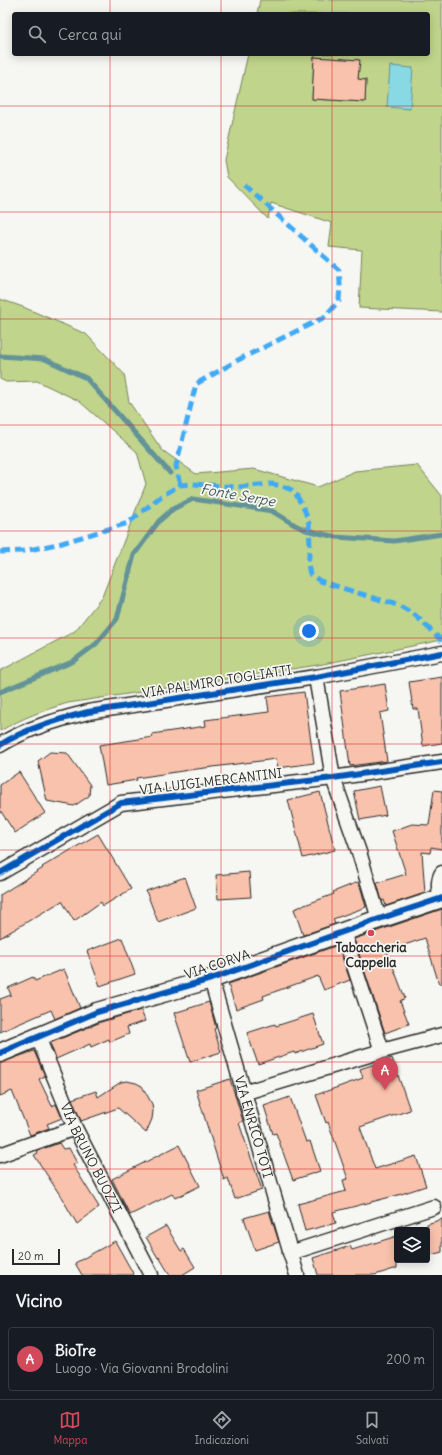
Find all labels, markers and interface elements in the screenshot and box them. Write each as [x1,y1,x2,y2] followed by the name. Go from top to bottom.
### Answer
[12,12,430,56] search box
[26,23,48,45] icon: search
[58,25,122,44] text: Cerca qui
[199,480,278,511] water label: Fonte Serpe
[299,621,319,641] your location
[141,661,293,702] street label: VIA PALMIRO TOGLIATTI
[139,764,284,799] street label: VIA LUIGI MERCANTINI
[366,928,376,938] marker: Tabaccheria Cappella
[335,939,407,971] place label: Tabaccheria Cappella
[182,946,252,983] street label: VIA CORVA
[372,1057,398,1090] pin: A
[231,1074,276,1180] street label: VIA ENRICO TOTI
[57,1100,126,1216] street label: VIA BRUNO BUOZZI
[394,1227,430,1263] map controls
[394,1227,430,1263] button: layers
[12,1247,60,1266] scale bar
[18,1249,44,1263] text: 20 m
[16,1290,62,1312] text: Vicino
[55,1341,96,1360] text: BioTre
[26,1351,34,1368] text: A
[386,1351,425,1368] text: 200 m
[55,1360,229,1377] text: Luogo · Via Giovanni Brodolini
[53,1409,87,1447] tab: Mappa
[194,1409,249,1447] tab: Indicazioni
[356,1409,388,1447] tab: Salvati

